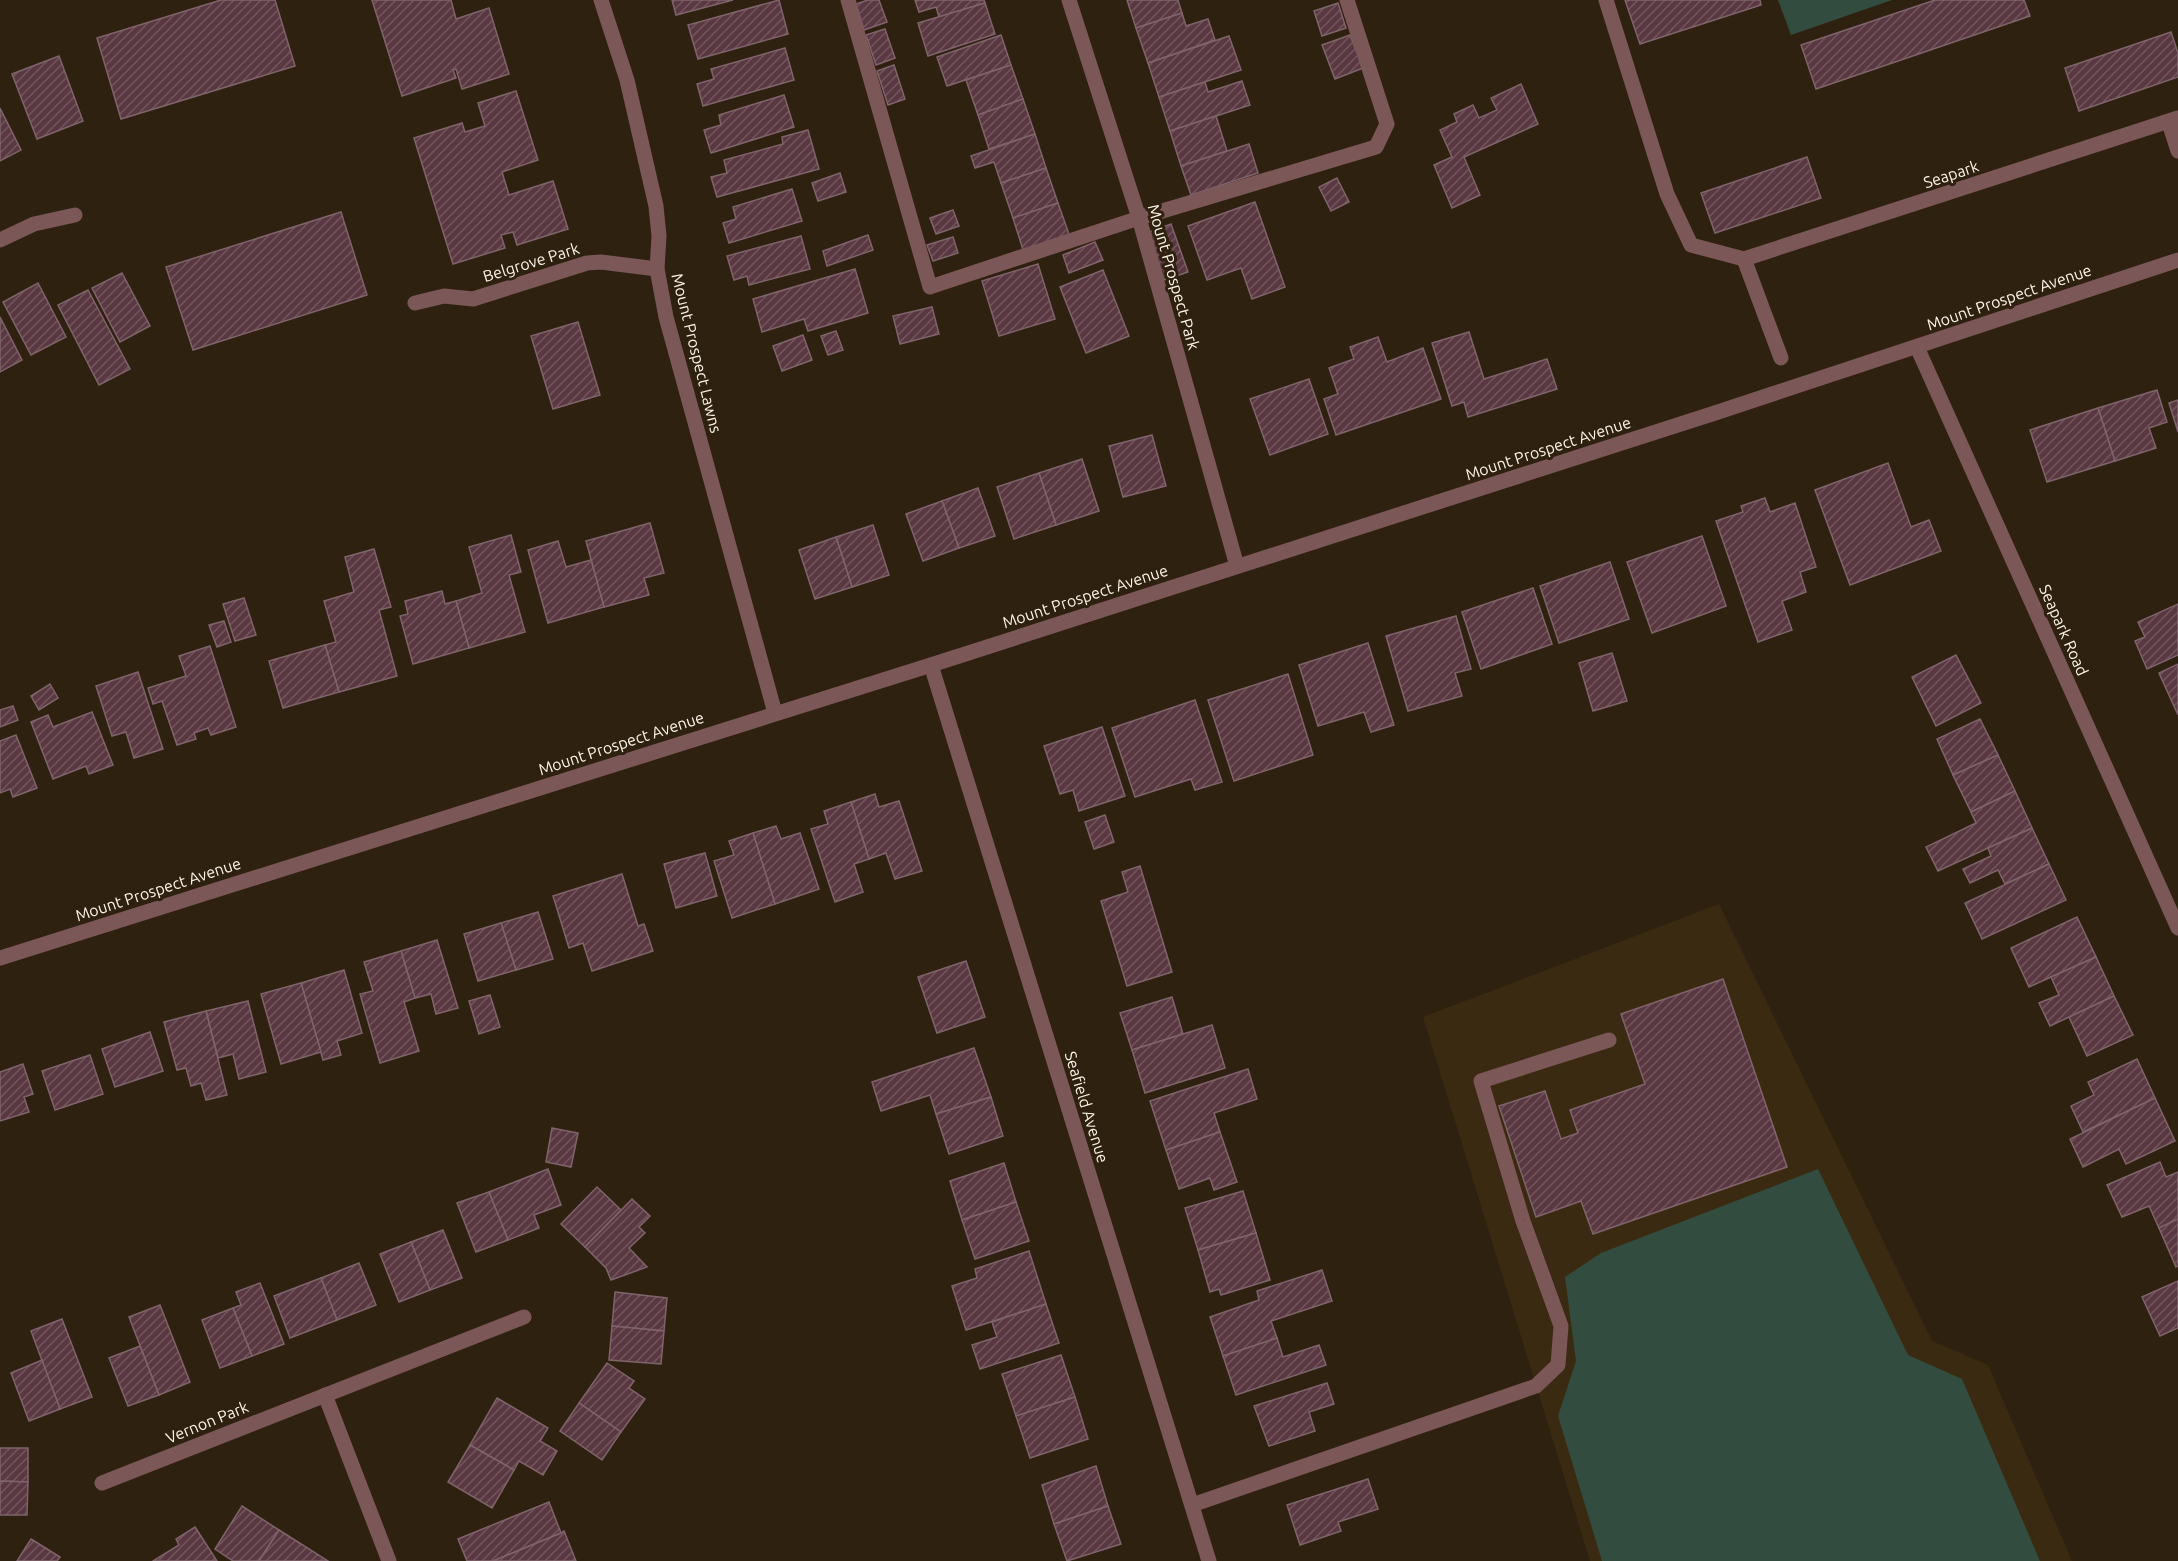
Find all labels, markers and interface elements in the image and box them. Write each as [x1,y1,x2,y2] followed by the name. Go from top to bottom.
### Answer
[1921,157,1981,191] street label: Seapark
[1145,202,1203,352] street label: Mount Prospect Park
[481,239,581,285] street label: Belgrove Park
[1924,260,2094,334] street label: Mount Prospect Avenue
[668,271,726,435] street label: Mount Prospect Lawns
[1463,413,1633,483] street label: Mount Prospect Avenue
[1000,561,1170,631] street label: Mount Prospect Avenue
[2036,582,2092,678] street label: Seapark Road
[536,708,706,778] street label: Mount Prospect Avenue
[73,854,243,924] street label: Mount Prospect Avenue
[1062,1049,1112,1165] street label: Seafield Avenue
[163,1397,251,1447] street label: Vernon Park

